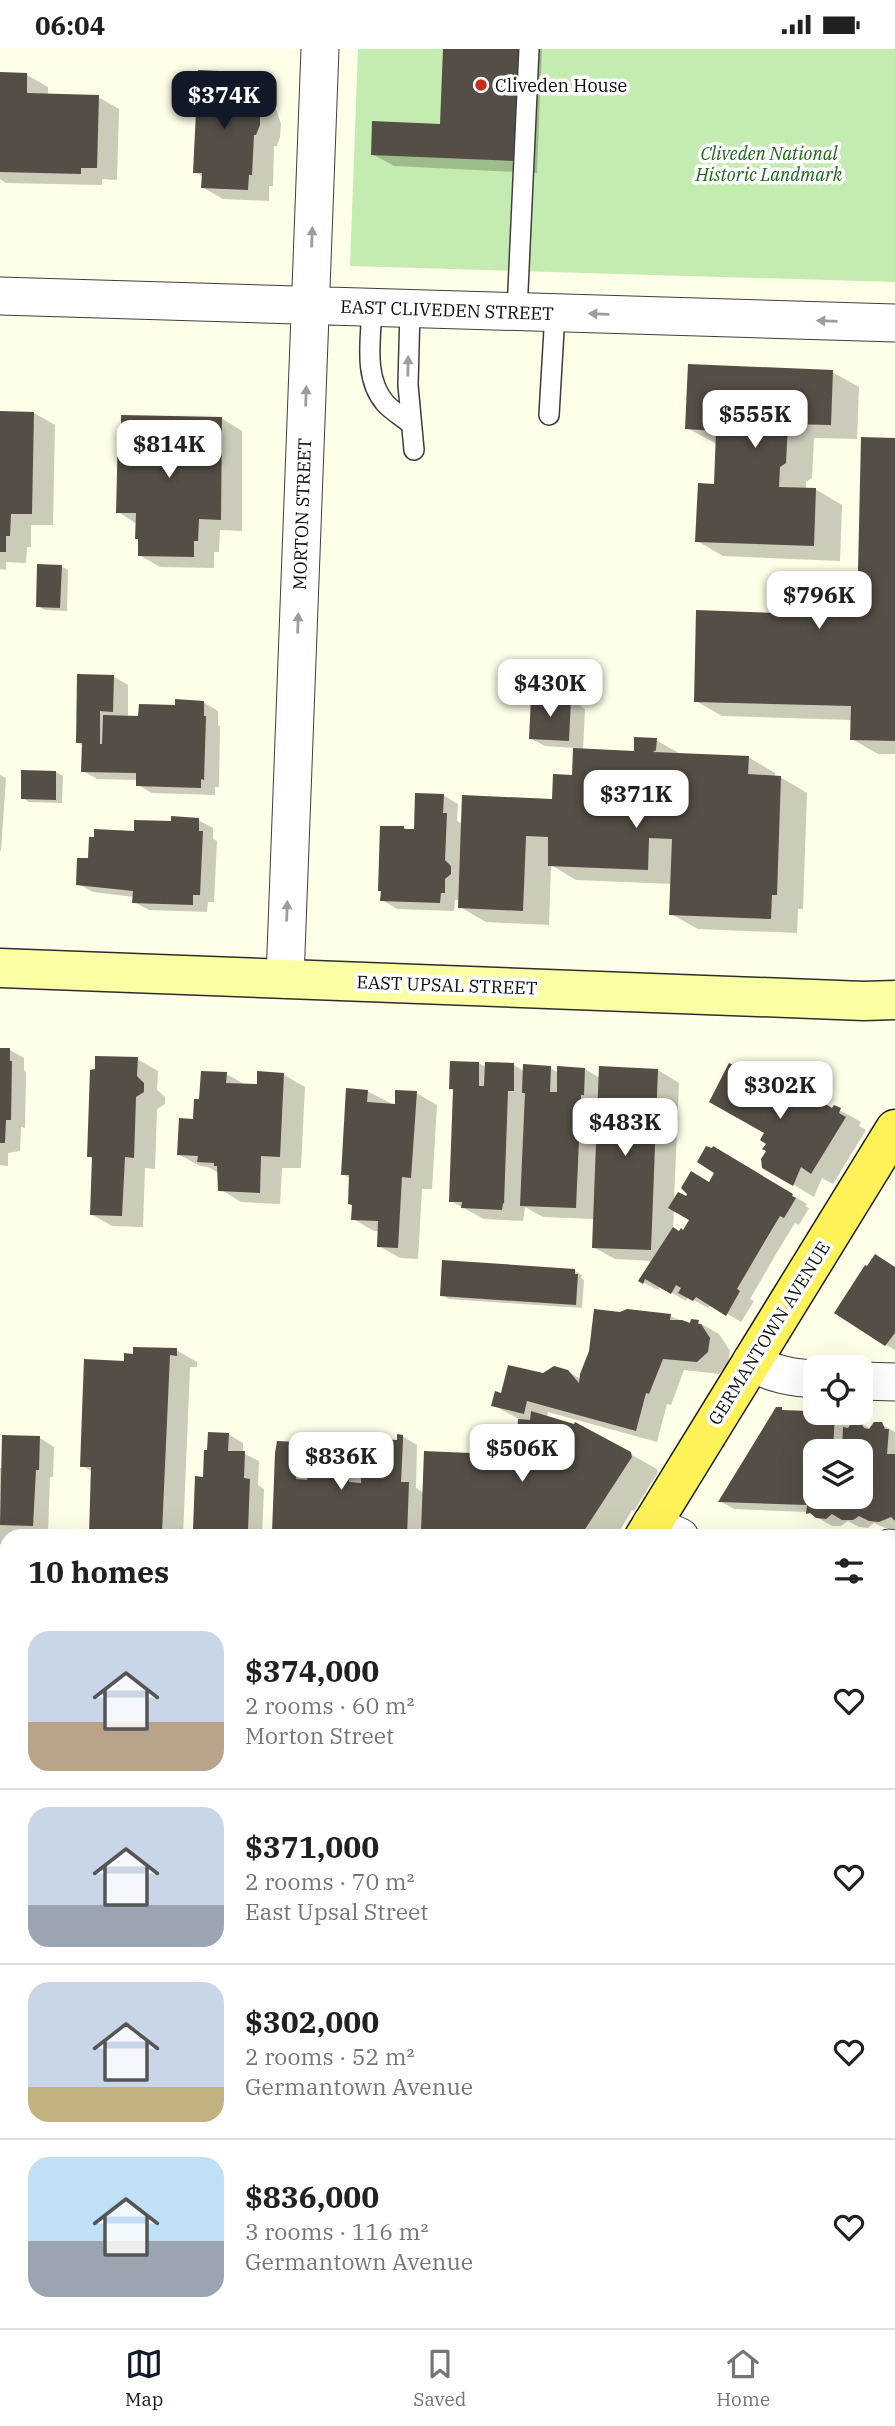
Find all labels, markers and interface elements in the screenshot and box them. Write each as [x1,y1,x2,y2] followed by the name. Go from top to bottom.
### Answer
[35,8,105,42] text: 06:04
[175,71,273,131] pin: $374K
[495,74,627,97] place label: Cliveden House
[473,77,489,93] marker: Cliveden House
[188,79,260,109] text: $374K
[695,142,843,186] park label: Cliveden National Historic Landmark
[307,226,318,248] one-way arrow
[340,295,554,325] street label: EAST CLIVEDEN STREET
[588,309,610,320] one-way arrow
[816,315,838,327] one-way arrow
[402,355,414,377] one-way arrow
[300,384,312,406] one-way arrow
[706,391,804,450] pin: $555K
[719,398,791,428] text: $555K
[120,421,218,480] pin: $814K
[133,428,205,458] text: $814K
[288,437,316,590] street label: MORTON STREET
[770,571,868,631] pin: $796K
[783,579,855,609] text: $796K
[292,612,303,634] one-way arrow
[501,659,599,719] pin: $430K
[514,667,586,697] text: $430K
[587,771,685,830] pin: $371K
[600,778,672,808] text: $371K
[282,900,293,922] one-way arrow
[356,970,538,1000] street label: EAST UPSAL STREET
[731,1061,829,1121] pin: $302K
[744,1069,816,1099] text: $302K
[576,1099,674,1158] pin: $483K
[589,1106,661,1136] text: $483K
[703,1237,835,1429] street label: GERMANTOWN AVENUE
[803,1355,873,1509] map controls
[803,1355,873,1425] button: locate
[473,1425,571,1484] pin: $506K
[486,1432,558,1462] text: $506K
[292,1433,390,1492] pin: $836K
[803,1439,873,1509] button: layers
[305,1440,377,1470] text: $836K
[28,1552,169,1591] text: 10 homes
[830,1552,868,1590] icon: filters
[245,1651,379,1690] text: $374,000
[84,1659,168,1743] icon: home
[830,1682,868,1720] icon: heart
[245,1690,415,1720] text: 2 rooms · 60 m²
[245,1720,394,1750] text: Morton Street
[245,1827,379,1866] text: $371,000
[84,1835,168,1919] icon: home
[830,1858,868,1896] icon: heart
[245,1866,415,1896] text: 2 rooms · 70 m²
[245,1896,428,1926] text: East Upsal Street
[245,2002,379,2041] text: $302,000
[84,2010,168,2094] icon: home
[830,2033,868,2071] icon: heart
[245,2041,415,2071] text: 2 rooms · 52 m²
[245,2071,473,2101] text: Germantown Avenue
[245,2177,379,2216] text: $836,000
[84,2185,168,2269] icon: home
[830,2208,868,2246] icon: heart
[245,2216,428,2246] text: 3 rooms · 116 m²
[245,2246,473,2276] text: Germantown Avenue
[125,2345,163,2411] tab: Map
[413,2345,466,2411] tab: Saved
[716,2345,770,2411] tab: Home

